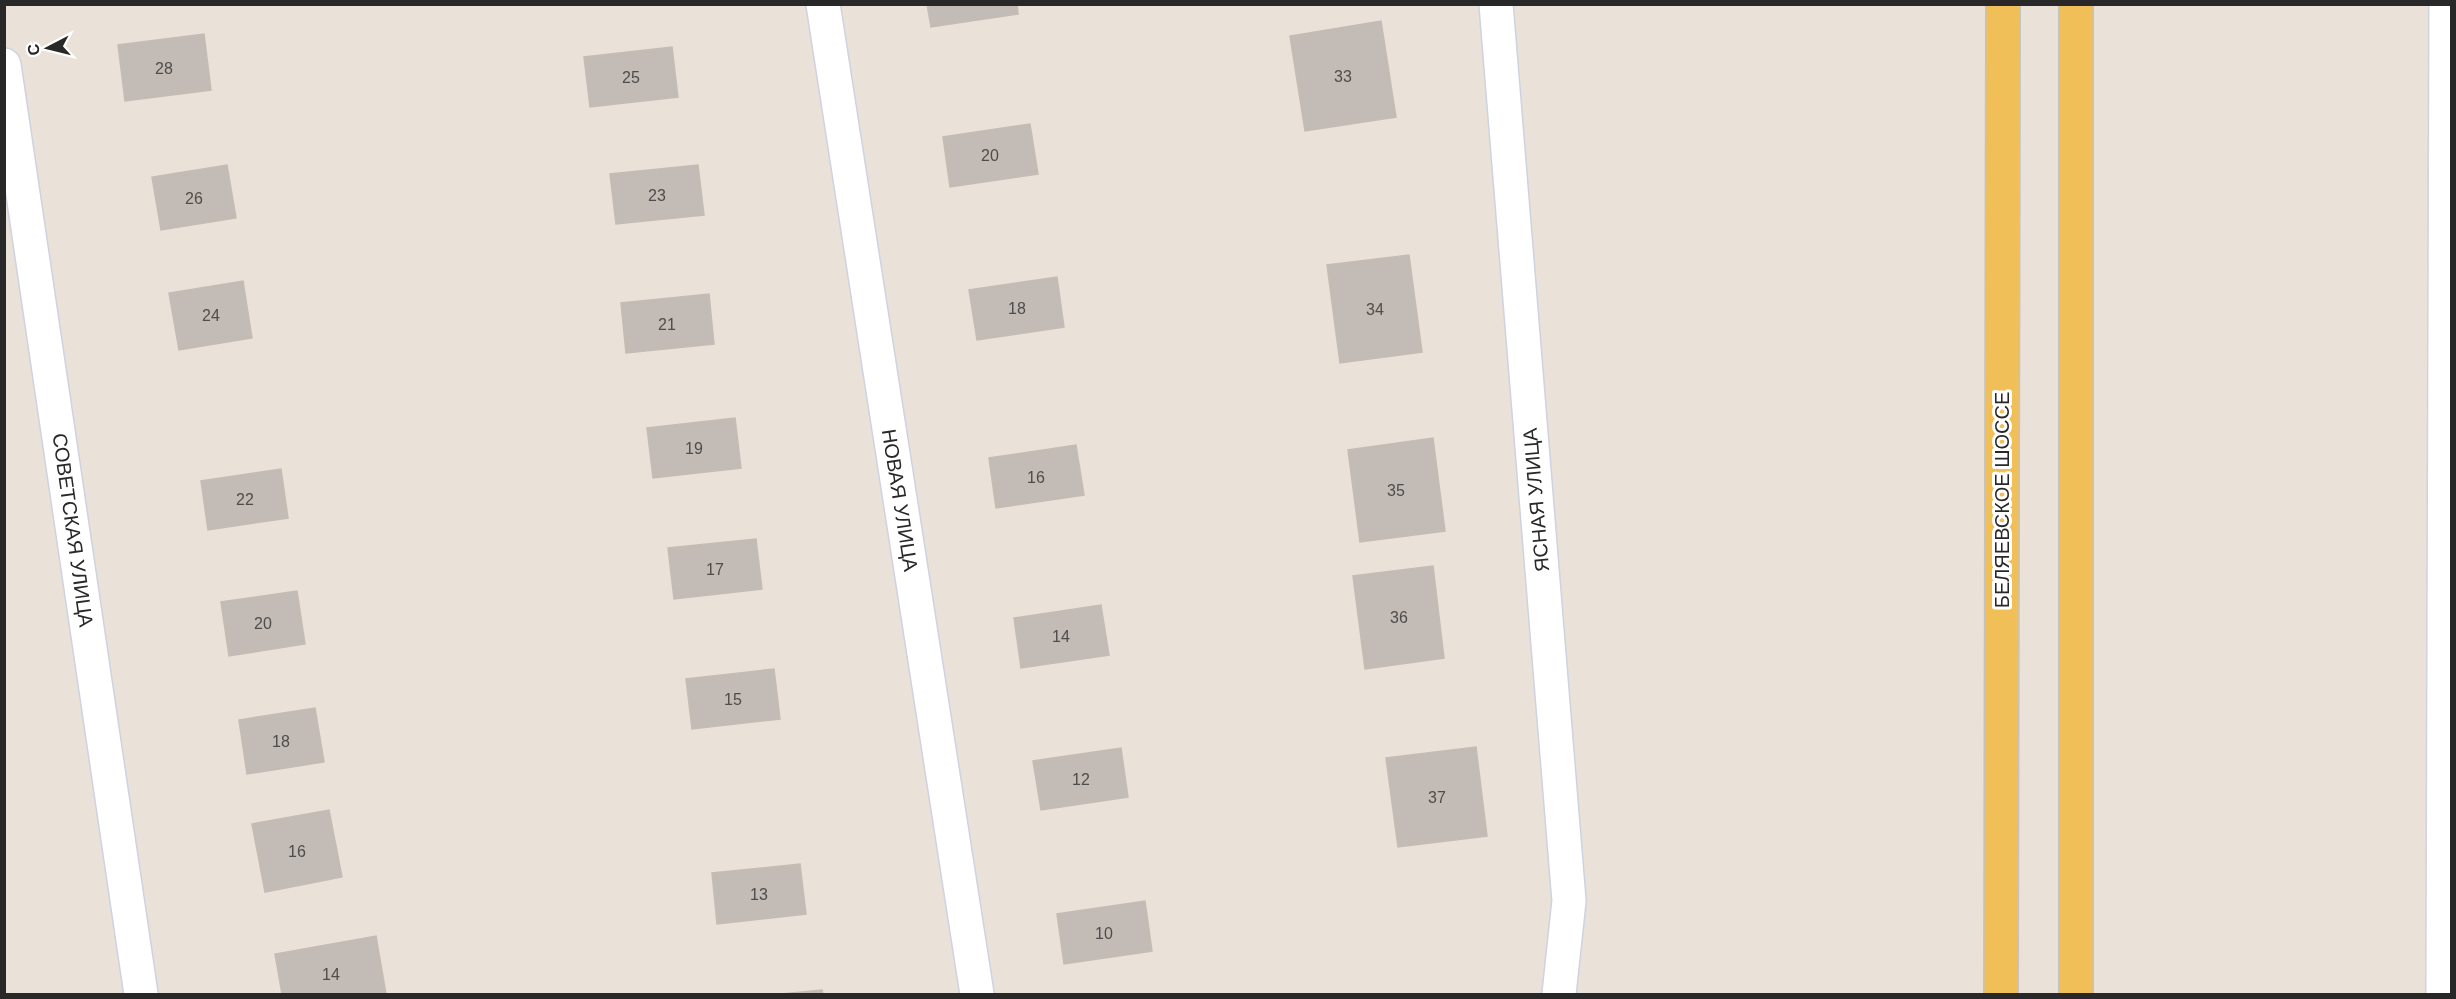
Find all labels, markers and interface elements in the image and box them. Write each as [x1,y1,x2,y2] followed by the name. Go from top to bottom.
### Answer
[18,18,78,78] north arrow
[24,43,43,57] text: С
[155,60,173,77] house number: 28
[1334,68,1352,85] house number: 33
[622,69,640,86] house number: 25
[981,147,999,164] house number: 20
[648,187,666,204] house number: 23
[185,190,203,207] house number: 26
[1008,300,1026,317] house number: 18
[1366,301,1384,318] house number: 34
[202,307,220,324] house number: 24
[658,316,676,333] house number: 21
[1991,392,2013,608] street label: БЕЛЯЕВСКОЕ ШОССЕ
[1519,426,1553,573] street label: ЯСНАЯ УЛИЦА
[878,427,922,573] street label: НОВАЯ УЛИЦА
[48,432,98,629] street label: СОВЕТСКАЯ УЛИЦА
[685,440,703,457] house number: 19
[1027,469,1045,486] house number: 16
[1387,482,1405,499] house number: 35
[236,491,254,508] house number: 22
[706,561,724,578] house number: 17
[1390,609,1408,626] house number: 36
[254,615,272,632] house number: 20
[1052,628,1070,645] house number: 14
[724,691,742,708] house number: 15
[272,733,290,750] house number: 18
[1072,771,1090,788] house number: 12
[1428,789,1446,806] house number: 37
[288,843,306,860] house number: 16
[750,886,768,903] house number: 13
[1095,925,1113,942] house number: 10
[322,966,340,983] house number: 14

